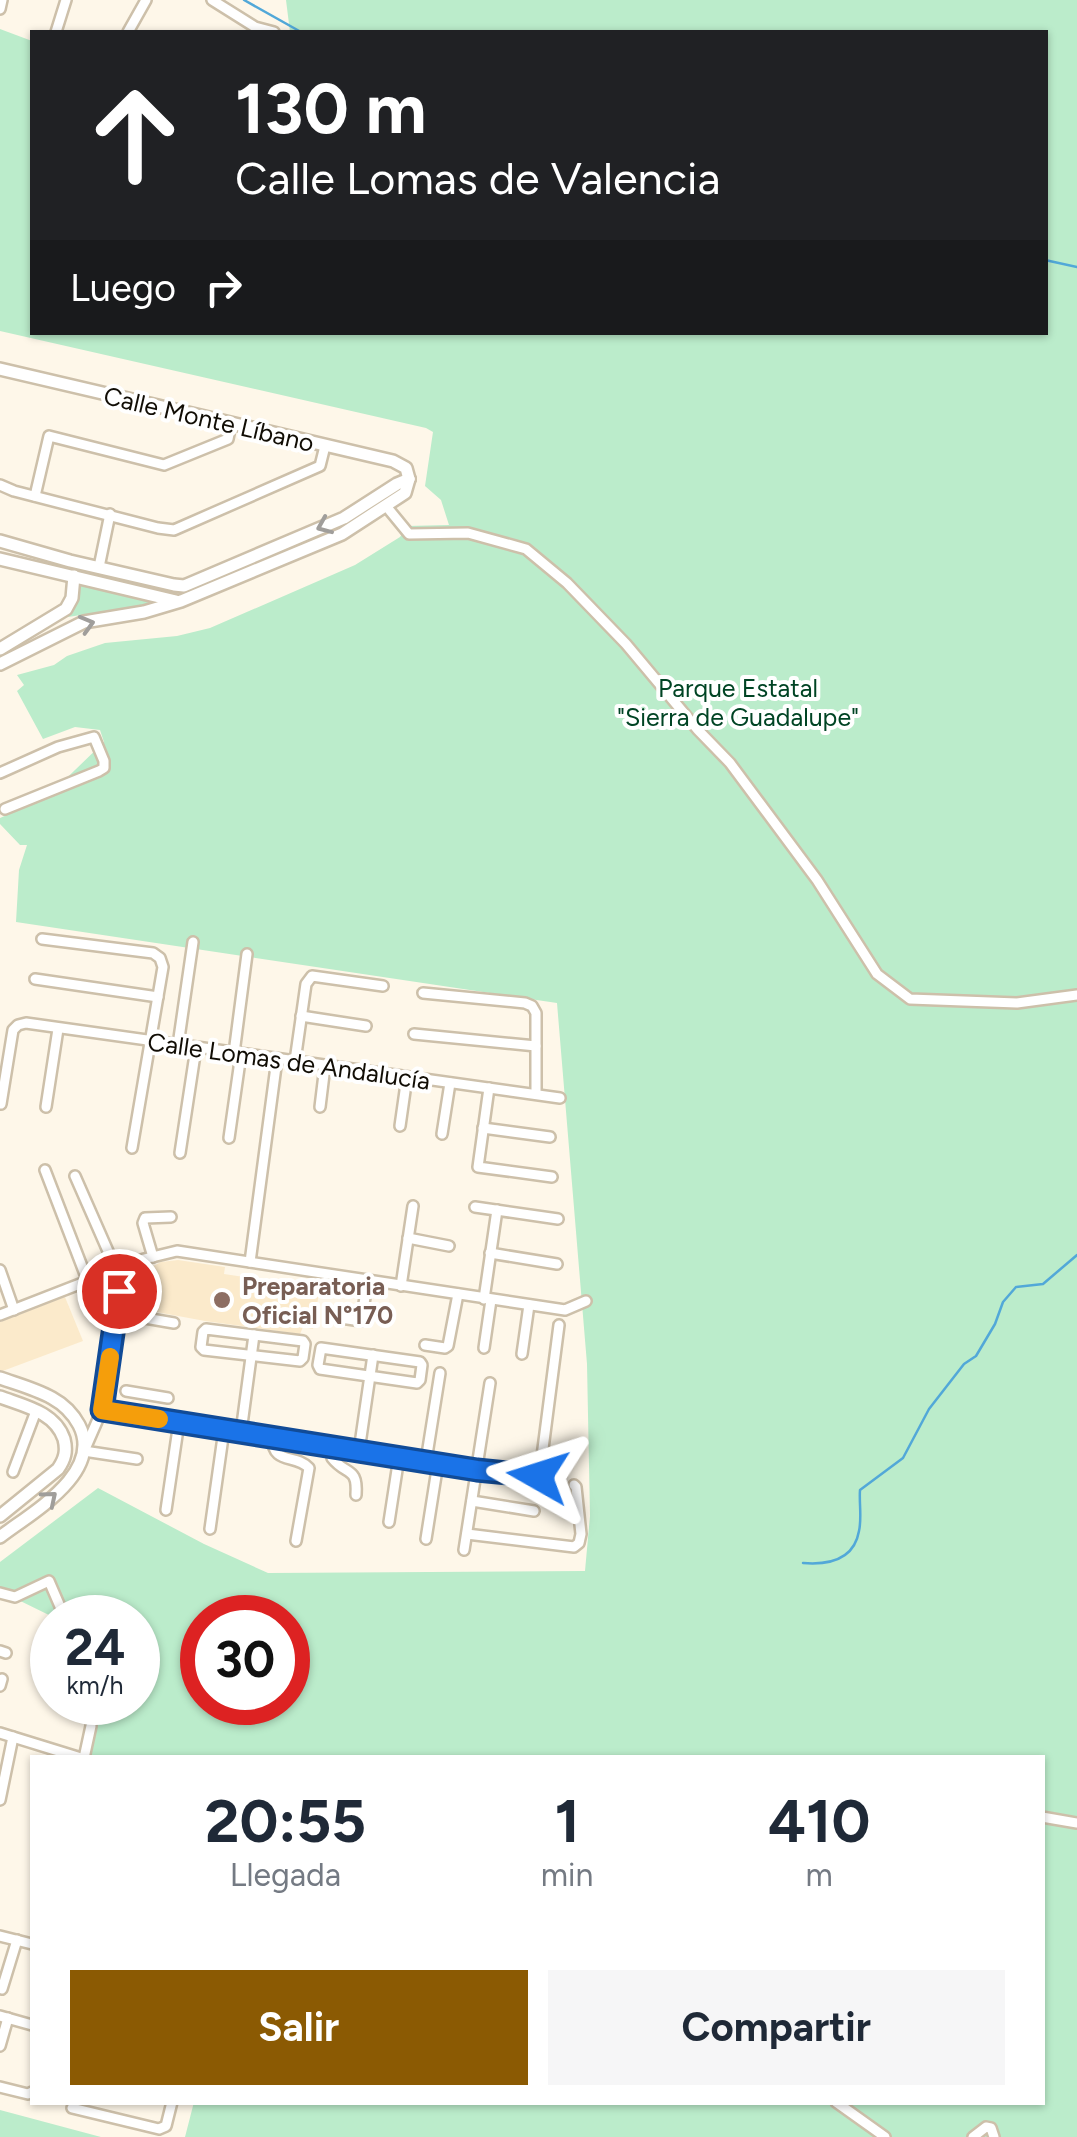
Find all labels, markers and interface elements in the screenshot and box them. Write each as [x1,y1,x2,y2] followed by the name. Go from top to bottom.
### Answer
[235,66,427,151] text: 130 m
[70,70,200,200] icon: ahead
[235,151,720,205] text: Calle Lomas de Valencia
[196,260,251,315] icon: right
[70,265,176,311] text: Luego
[101,380,317,458] street label: Calle Monte Líbano
[316,515,334,535] one-way arrow
[78,614,96,635] one-way arrow
[617,673,859,732] park label: Parque Estatal "Sierra de Guadalupe"
[146,1026,432,1096] street label: Calle Lomas de Andalucía
[77,1249,162,1334] pin
[92,1264,147,1319] icon: arrive
[242,1271,393,1330] place label: Preparatoria Oficial N°170
[211,1289,233,1311] marker: Preparatoria Oficial N°170
[486,1424,590,1528] position arrow
[38,1492,56,1510] one-way arrow
[180,1595,310,1725] speed limit sign: 30
[65,1617,125,1678] text: 24
[66,1670,124,1700] text: km/h
[205,1785,366,1857] text: 20:55
[554,1785,580,1857] text: 1
[768,1785,870,1857] text: 410
[230,1856,341,1894] text: Llegada
[541,1856,593,1894] text: min
[806,1856,833,1894] text: m
[70,1970,528,2085] button: Salir
[548,1970,1005,2085] button: Compartir

